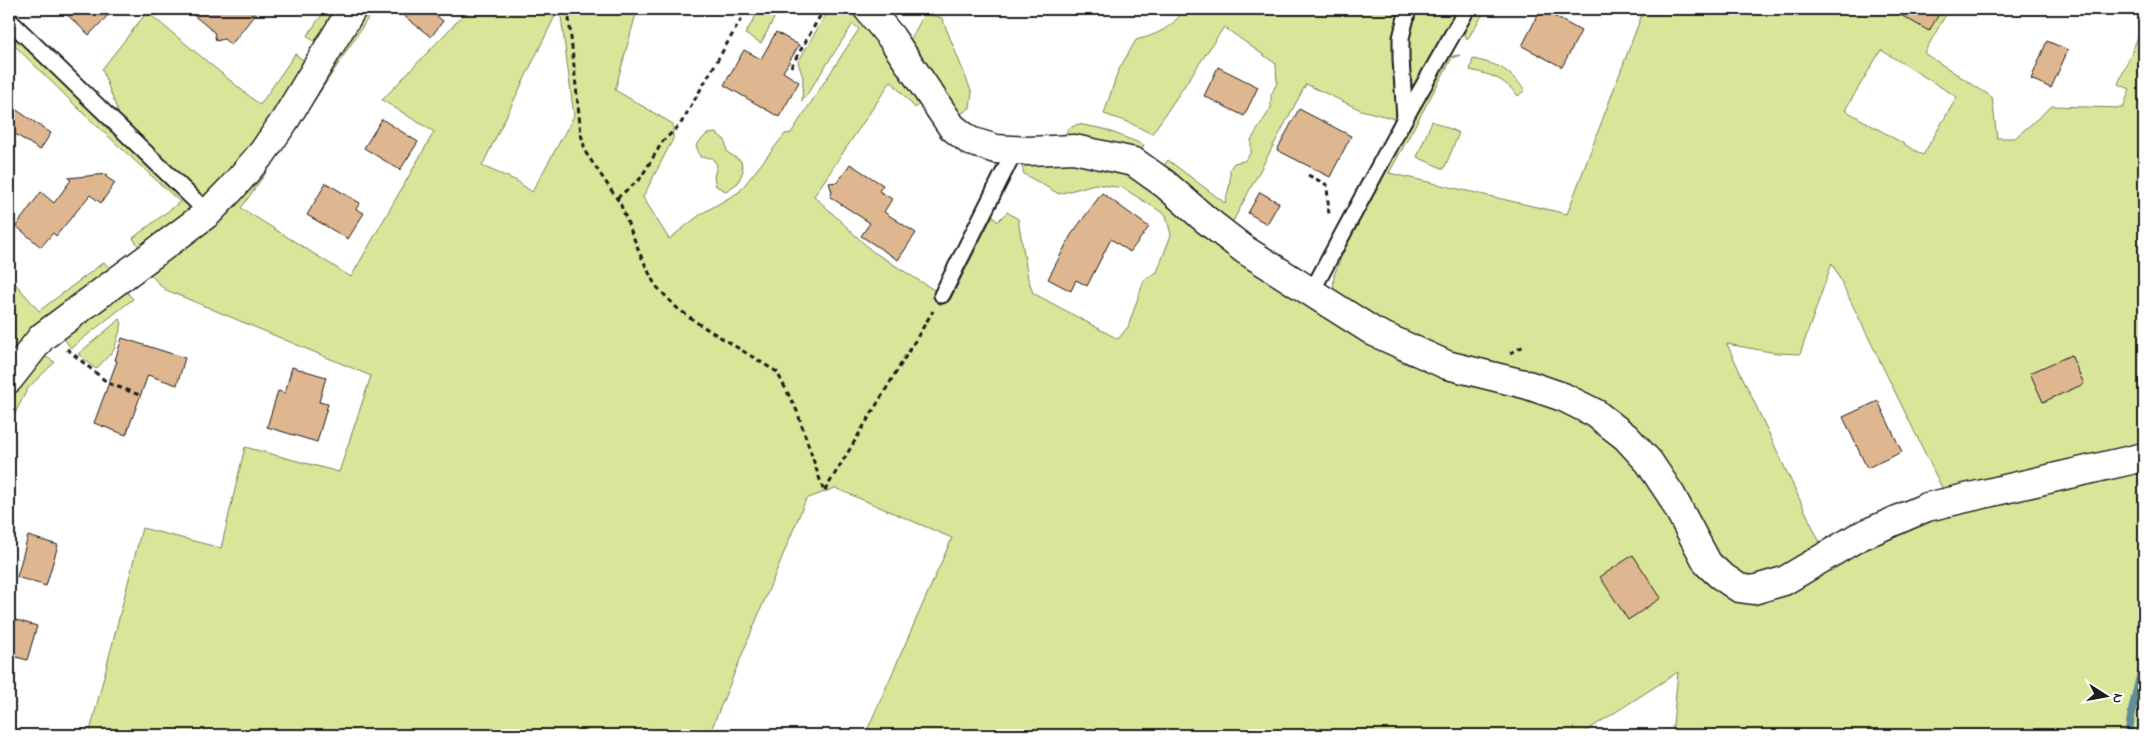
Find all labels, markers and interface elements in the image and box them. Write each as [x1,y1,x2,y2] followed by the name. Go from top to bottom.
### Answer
[2080,672,2130,722] north arrow
[2106,692,2128,705] text: N

